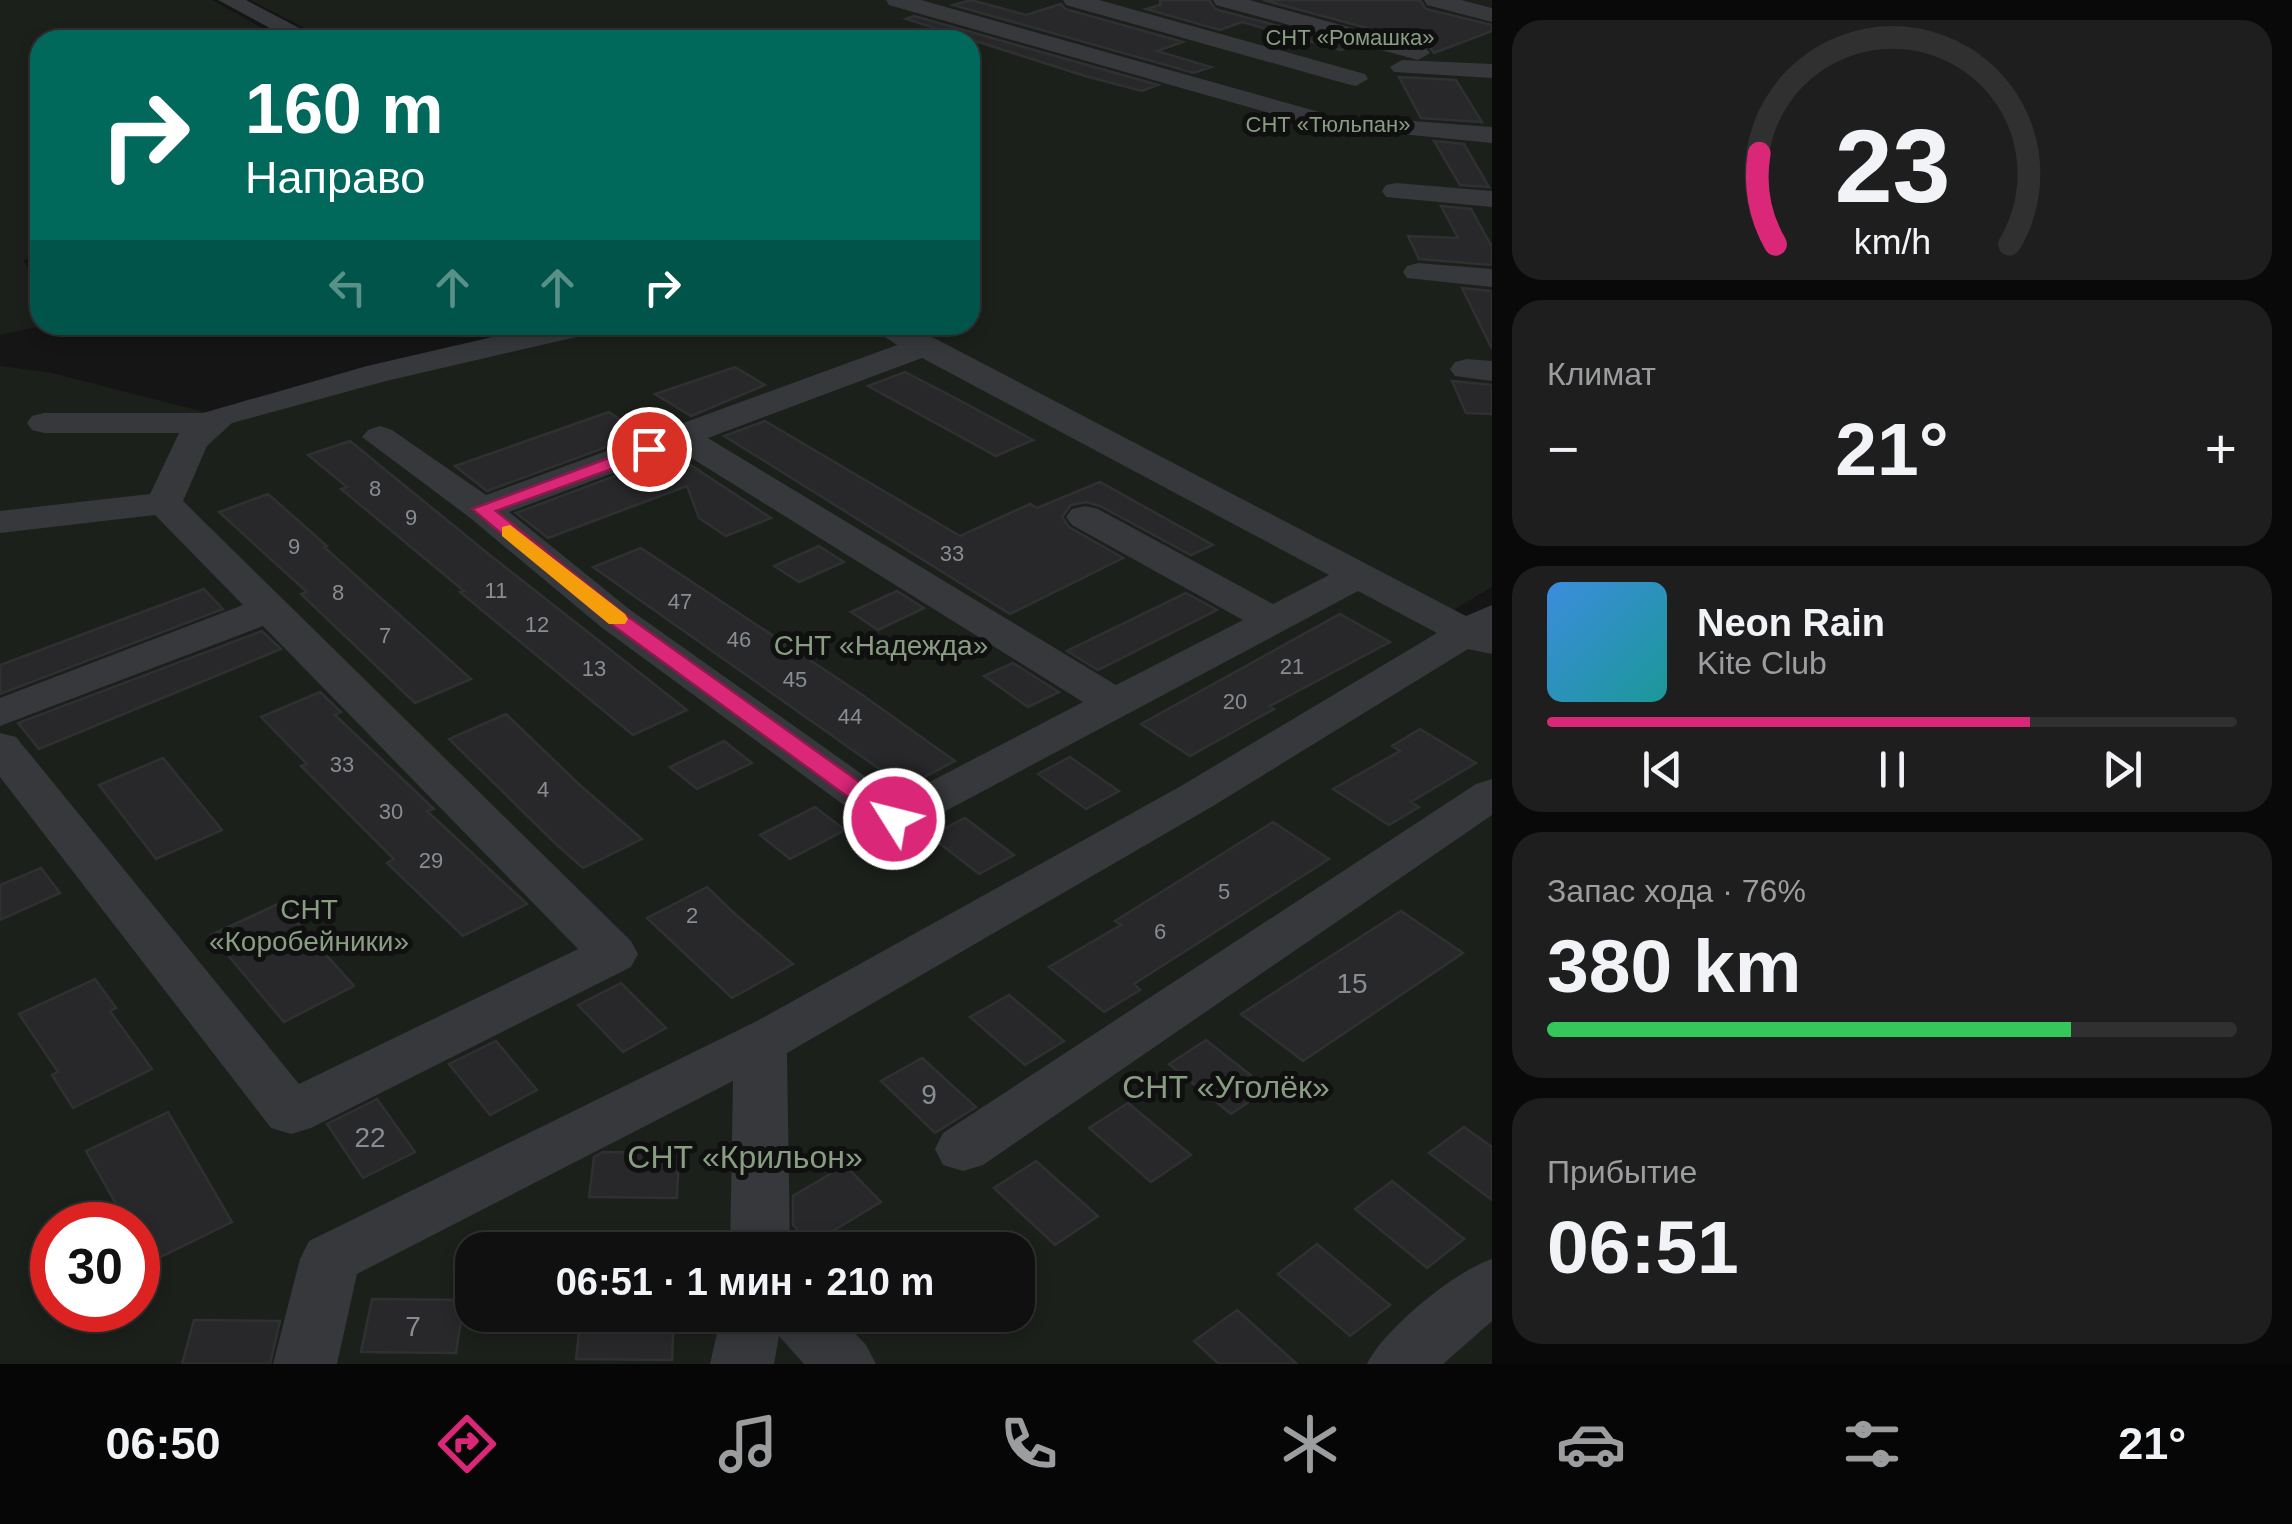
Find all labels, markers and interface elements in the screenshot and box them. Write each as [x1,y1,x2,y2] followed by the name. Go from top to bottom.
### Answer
[1265,25,1435,50] park label: СНТ «Ромашка»
[80,70,210,200] icon: right
[245,70,443,148] text: 160 m
[1834,108,1950,224] text: 23
[1246,112,1410,137] park label: СНТ «Тюльпан»
[245,152,425,203] text: Направо
[1853,222,1931,262] text: km/h
[320,260,375,315] icon: left
[425,260,480,315] icon: ahead
[530,260,585,315] icon: ahead
[635,260,690,315] icon: right
[1547,356,1656,392] text: Климат
[607,407,692,492] pin
[1835,407,1949,491] text: 21°
[1547,418,1579,480] text: −
[2205,418,2237,480] text: +
[622,422,677,477] icon: arrive
[369,476,381,501] house number: 8
[405,505,417,530] house number: 9
[288,534,300,559] house number: 9
[940,541,964,566] house number: 33
[485,578,507,603] house number: 11
[332,580,344,605] house number: 8
[668,589,692,614] house number: 47
[1697,602,1885,644] text: Neon Rain
[525,612,549,637] house number: 12
[379,623,391,648] house number: 7
[727,627,751,652] house number: 46
[774,630,988,661] park label: СНТ «Надежда»
[1697,645,1827,681] text: Kite Club
[1280,654,1304,679] house number: 21
[582,656,606,681] house number: 13
[783,667,807,692] house number: 45
[1223,689,1247,714] house number: 20
[838,704,862,729] house number: 44
[1635,742,1690,797] icon: previous
[1865,742,1920,797] icon: pause
[2095,742,2150,797] icon: next
[330,752,354,777] house number: 33
[842,767,946,871] position arrow
[537,777,549,802] house number: 4
[379,799,403,824] house number: 30
[419,848,443,873] house number: 29
[1547,873,1806,909] text: Запас хода · 76%
[1218,879,1230,904] house number: 5
[209,894,409,957] park label: СНТ «Коробейники»
[686,903,698,928] house number: 2
[1154,919,1166,944] house number: 6
[1547,924,1801,1008] text: 380 km
[1336,968,1368,999] house number: 15
[1122,1069,1330,1105] park label: СНТ «Уголёк»
[921,1079,937,1110] house number: 9
[354,1122,386,1153] house number: 22
[627,1139,863,1175] park label: СНТ «Крильон»
[1547,1154,1697,1190] text: Прибытие
[30,1202,160,1332] speed limit sign: 30
[1547,1205,1739,1289] text: 06:51
[556,1261,934,1303] text: 06:51 · 1 мин · 210 m
[405,1311,421,1342] house number: 7
[432,1409,502,1479] icon: directions
[713,1409,783,1479] icon: music
[994,1409,1064,1479] icon: phone
[1275,1409,1345,1479] icon: climate
[1556,1409,1626,1479] icon: car
[1837,1409,1907,1479] icon: filters
[106,1418,221,1469] text: 06:50
[2118,1418,2186,1469] text: 21°

